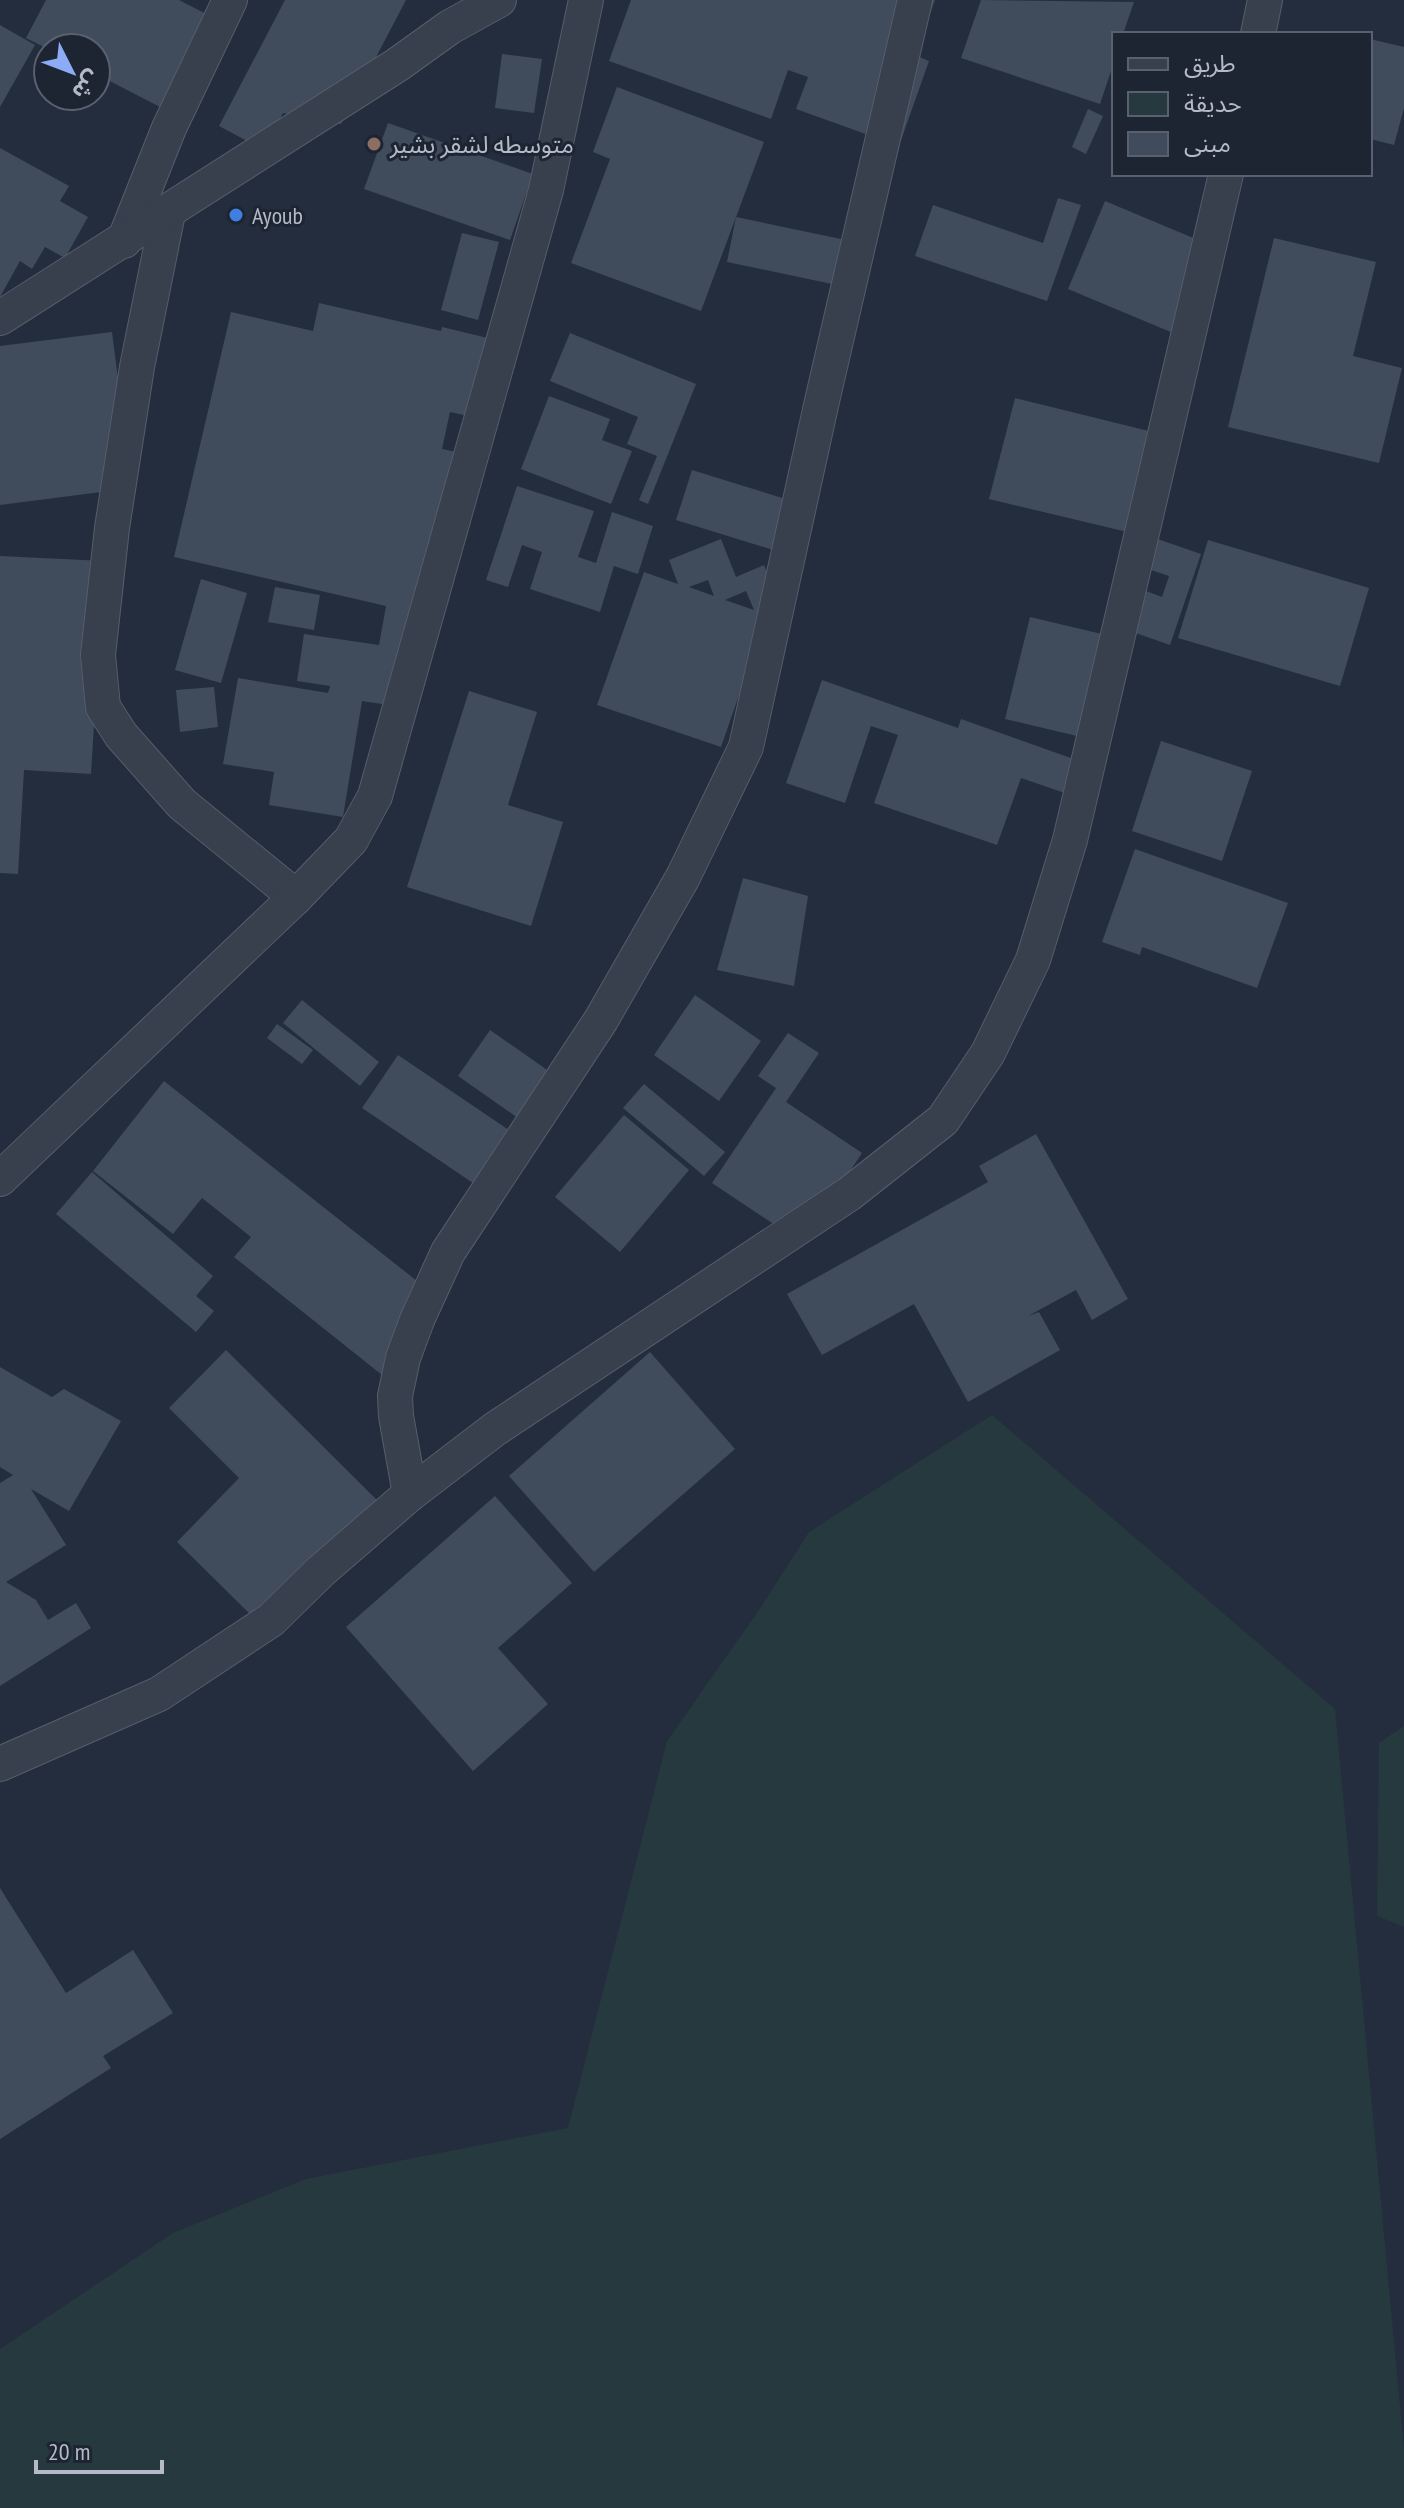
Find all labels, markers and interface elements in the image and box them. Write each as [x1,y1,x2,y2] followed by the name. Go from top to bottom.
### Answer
[32,32,112,112] north arrow
[1112,32,1372,176] legend
[1184,48,1236,79] text: طريق
[66,65,107,106] text: ش
[1184,88,1242,119] text: حديقة
[1184,128,1231,159] text: مبنى
[389,129,574,160] place label: متوسطه لشقر بشير
[365,135,383,153] marker: متوسطه لشقر بشير
[252,200,303,231] place label: Ayoub
[227,206,245,224] marker: Ayoub
[36,2424,162,2474] scale bar
[48,2436,90,2467] text: 20 m

